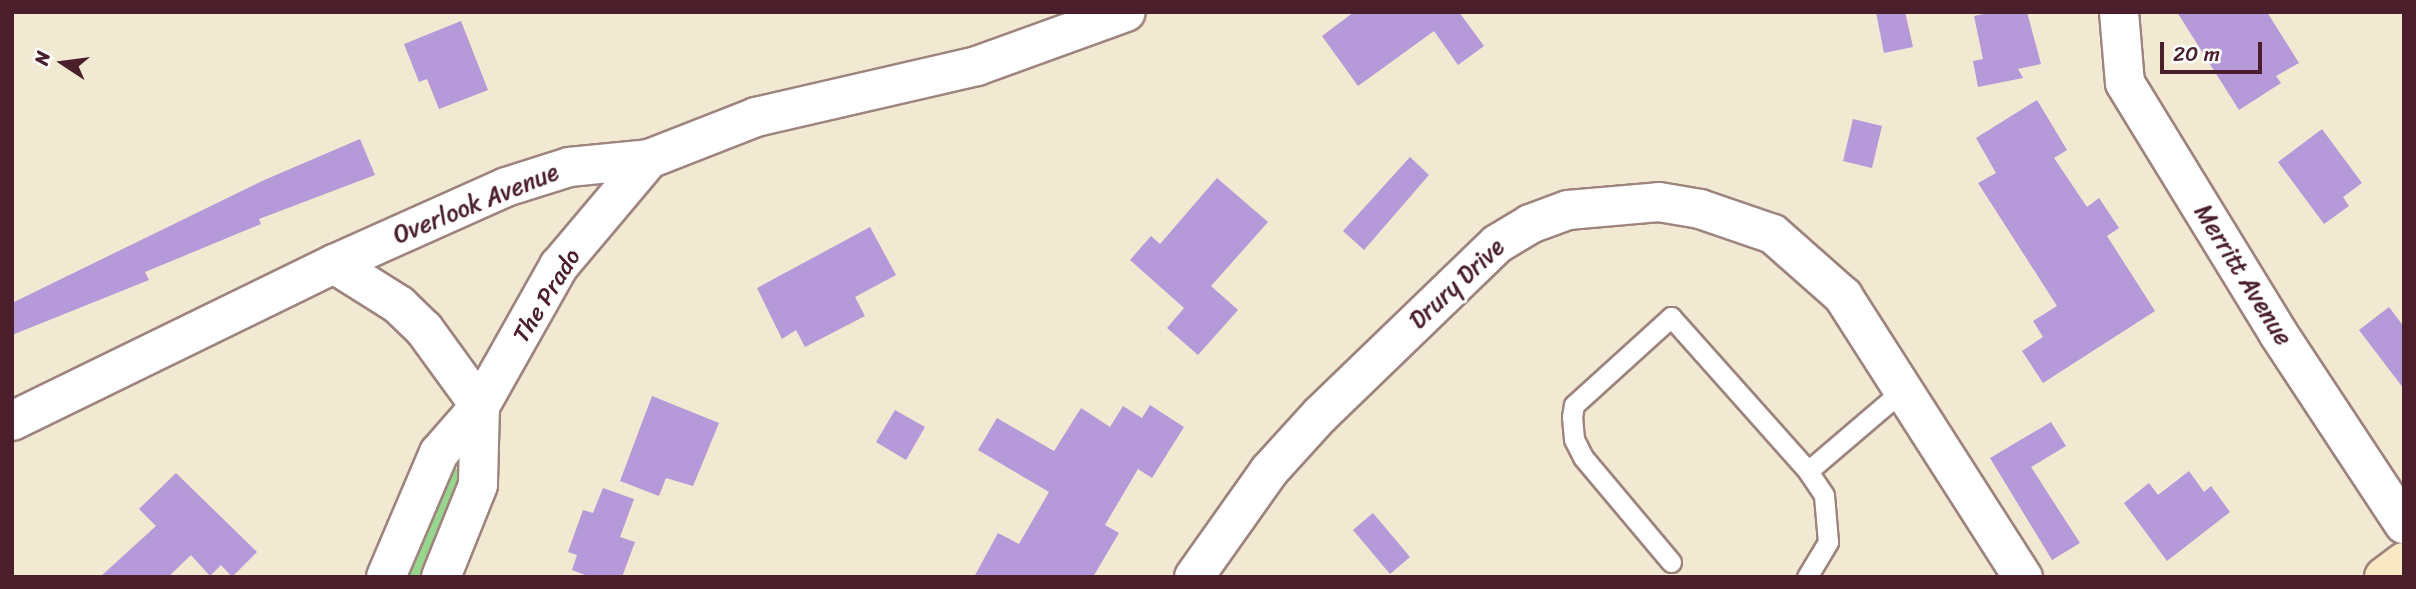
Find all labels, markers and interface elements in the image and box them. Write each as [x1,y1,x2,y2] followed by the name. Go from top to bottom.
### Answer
[28,28,98,98] north arrow
[2164,28,2266,72] scale bar
[2173,35,2220,73] text: 20 m
[24,48,60,68] text: N
[389,158,563,250] street label: Overlook Avenue
[2188,199,2298,351] street label: Merritt Avenue
[1403,233,1511,335] street label: Drury Drive
[507,244,587,348] street label: The Prado

